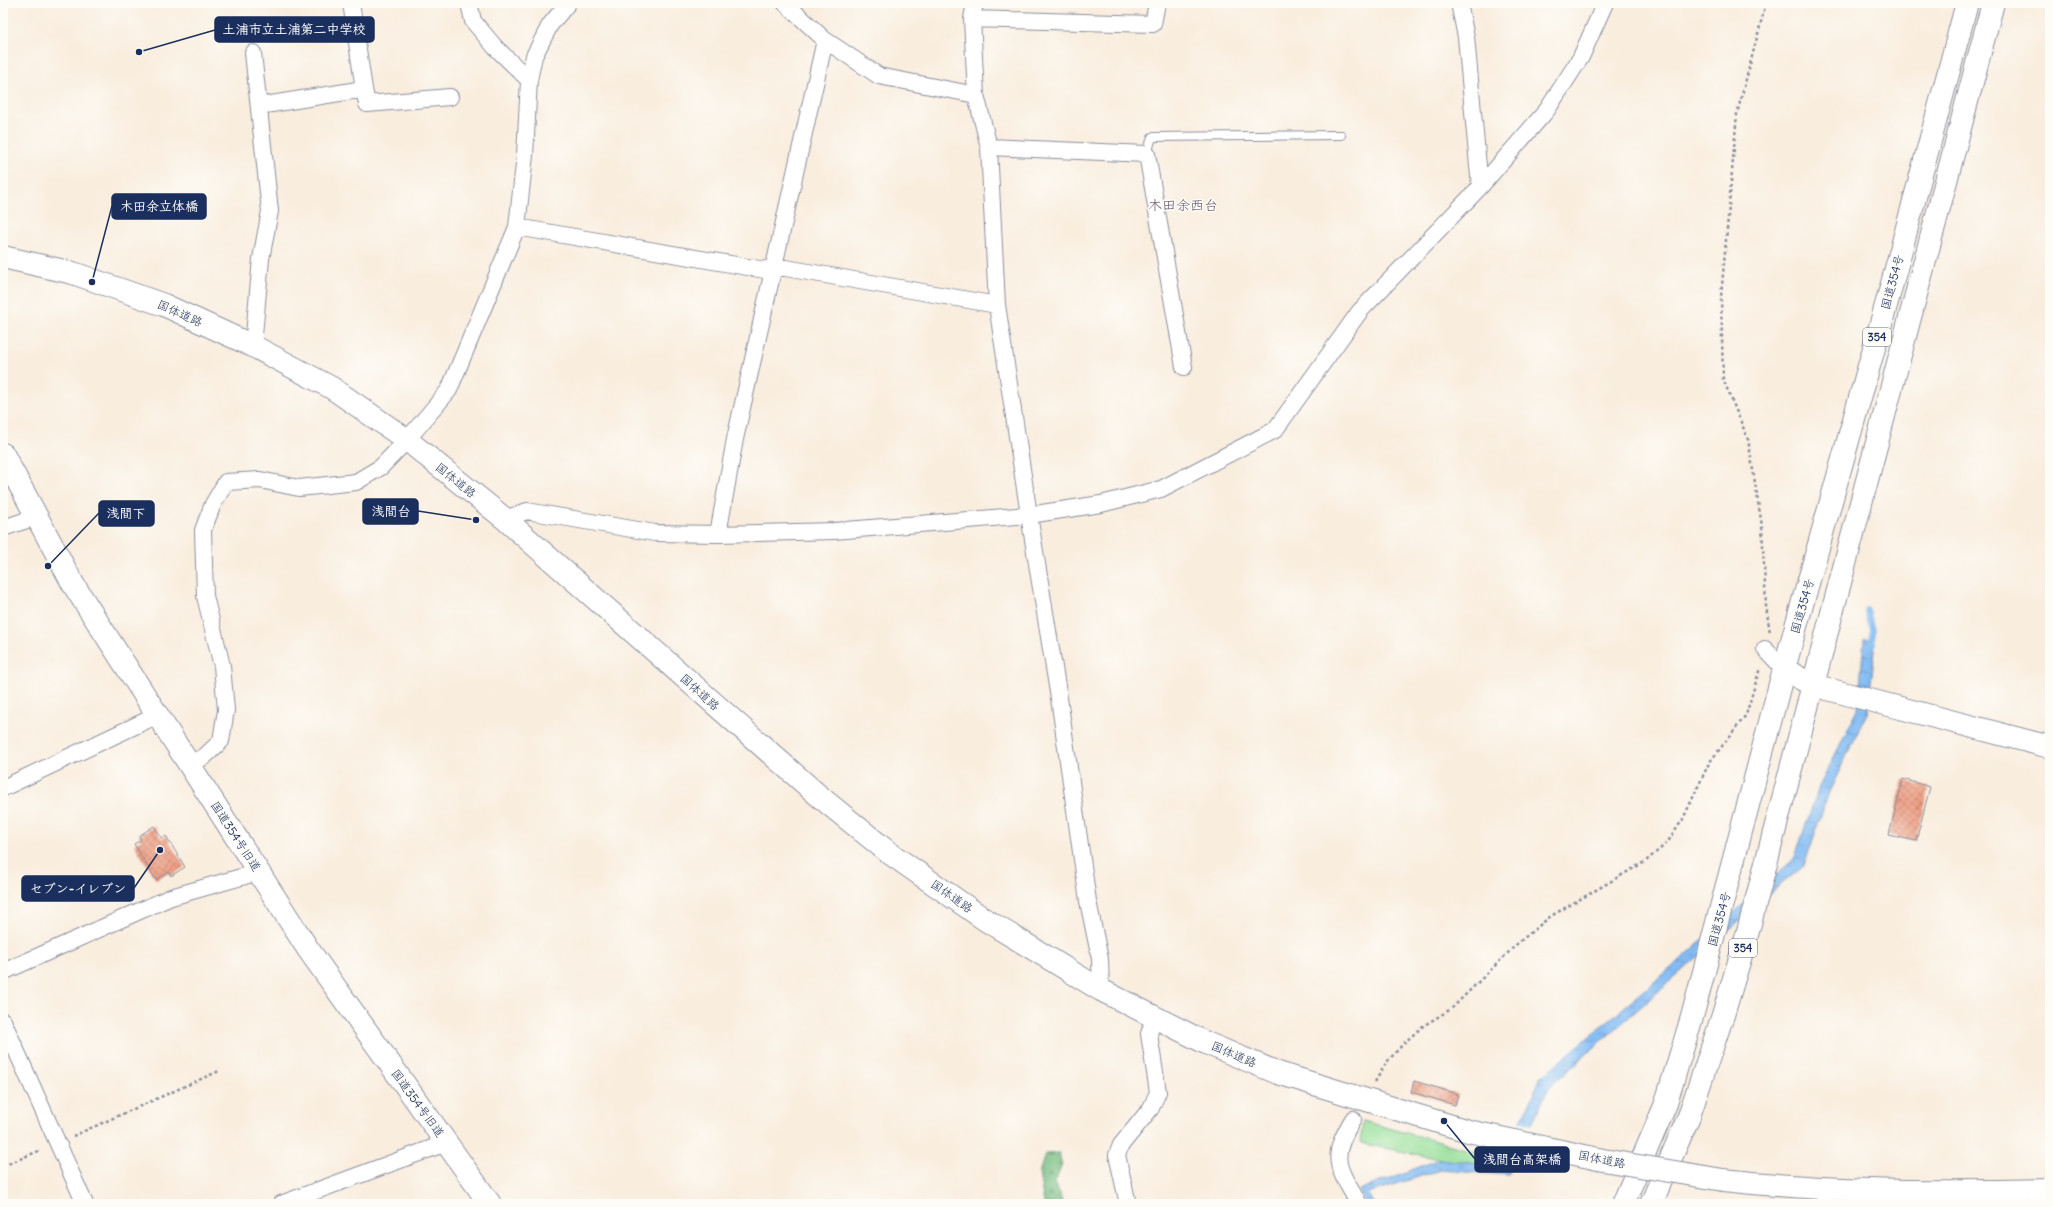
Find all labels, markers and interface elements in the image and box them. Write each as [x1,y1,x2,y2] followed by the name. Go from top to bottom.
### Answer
[215,17,374,42] callout: 土浦市立土浦第二中学校
[222,21,366,38] text: 土浦市立土浦第二中学校
[112,194,206,219] callout: 木田余立体橋
[1148,196,1218,214] district label: 木田余西台
[120,198,198,215] text: 木田余立体橋
[1877,253,1907,311] street label: 国道354号
[155,296,205,330] street label: 国体道路
[1863,328,1891,346] road number: 354
[433,459,479,501] street label: 国体道路
[363,499,418,524] callout: 浅間台
[99,501,154,526] callout: 浅間下
[371,503,411,520] text: 浅間台
[106,505,146,522] text: 浅間下
[1787,577,1817,635] street label: 国道354号
[677,670,723,714] street label: 国体道路
[208,798,264,874] street label: 国道354号旧道
[22,876,134,901] callout: セブン-イレブン
[928,876,976,916] street label: 国体道路
[30,880,126,897] text: セブン-イレブン
[1704,890,1734,948] street label: 国道354号
[1729,939,1757,957] road number: 354
[1209,1038,1259,1070] street label: 国体道路
[388,1066,448,1140] street label: 国道354号旧道
[1475,1147,1569,1172] callout: 浅間台高架橋
[1577,1147,1627,1171] street label: 国体道路
[1483,1151,1561,1168] text: 浅間台高架橋

